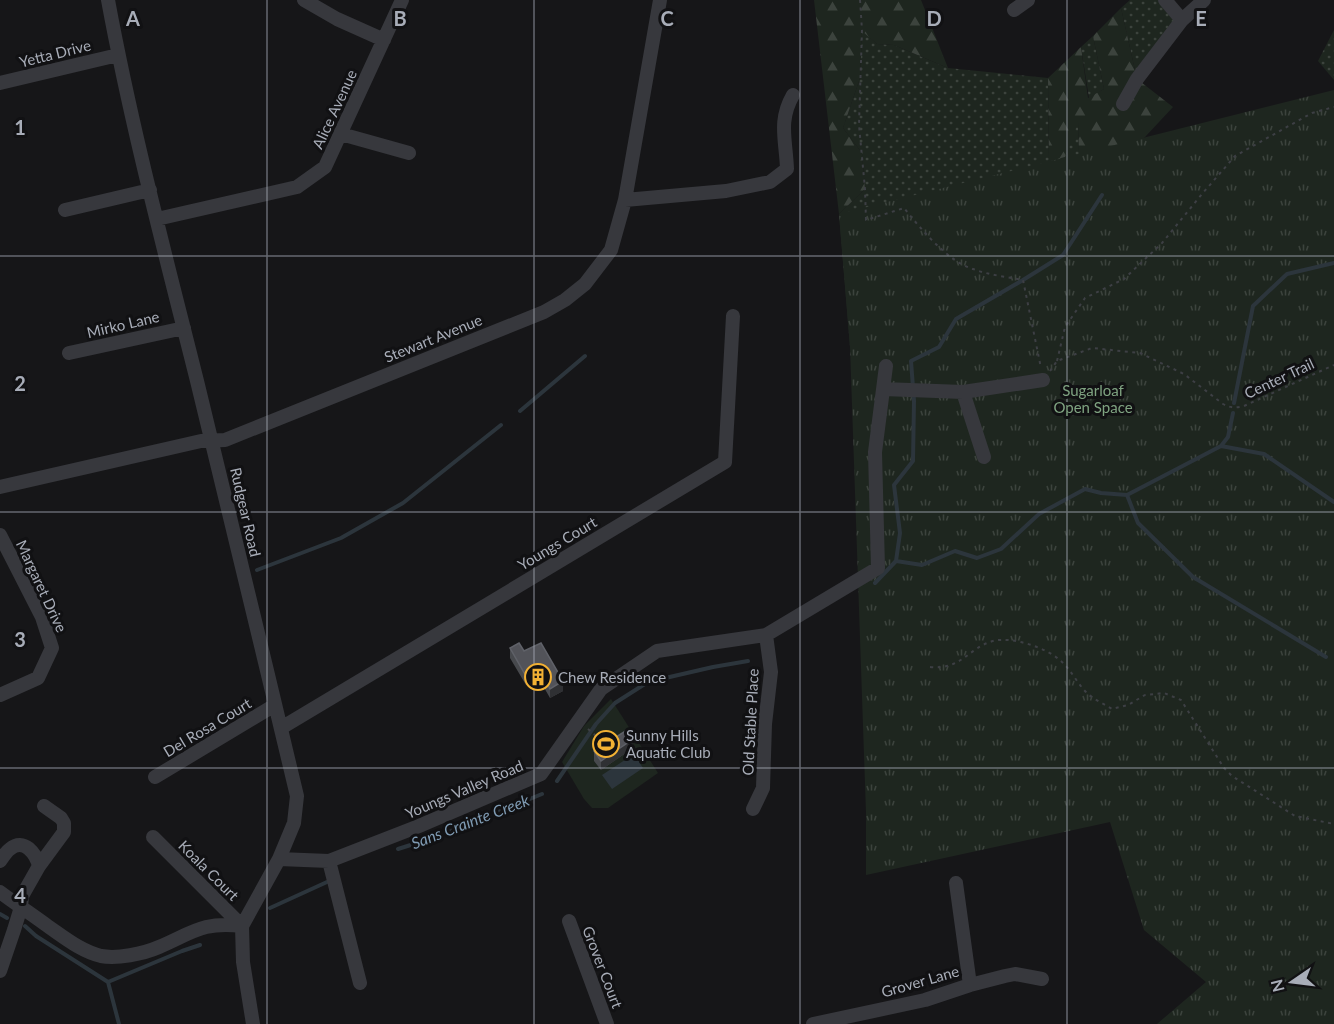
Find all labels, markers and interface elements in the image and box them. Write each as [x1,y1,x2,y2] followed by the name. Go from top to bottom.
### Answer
[125,6,140,30] text: A
[393,6,407,30] text: B
[660,6,674,30] text: C
[926,6,942,30] text: D
[1195,6,1207,30] text: E
[17,35,93,71] street label: Yetta Drive
[308,67,360,151] street label: Alice Avenue
[14,115,26,139] text: 1
[85,307,161,341] street label: Mirko Lane
[381,310,485,366] street label: Stewart Avenue
[1241,354,1317,402] street label: Center Trail
[14,371,26,395] text: 2
[1053,381,1133,416] park label: Sugarloaf Open Space
[227,466,265,558] street label: Rudgear Road
[514,512,600,574] street label: Youngs Court
[13,537,71,635] street label: Margaret Drive
[14,627,26,651] text: 3
[523,662,553,692] building icon: Chew Residence
[558,668,666,686] place label: Chew Residence
[738,668,762,776] street label: Old Stable Place
[160,693,255,760] street label: Del Rosa Court
[626,726,711,761] place label: Sunny Hills Aquatic Club
[591,729,621,759] sports icon: Sunny Hills Aquatic Club
[402,756,526,822] street label: Youngs Valley Road
[408,790,532,852] water label: Sans Crainte Creek
[175,836,243,904] street label: Koala Court
[14,883,26,907] text: 4
[579,923,627,1011] street label: Grover Court
[1262,952,1322,1012] north arrow
[879,961,961,1001] street label: Grover Lane
[1266,977,1288,994] text: N

